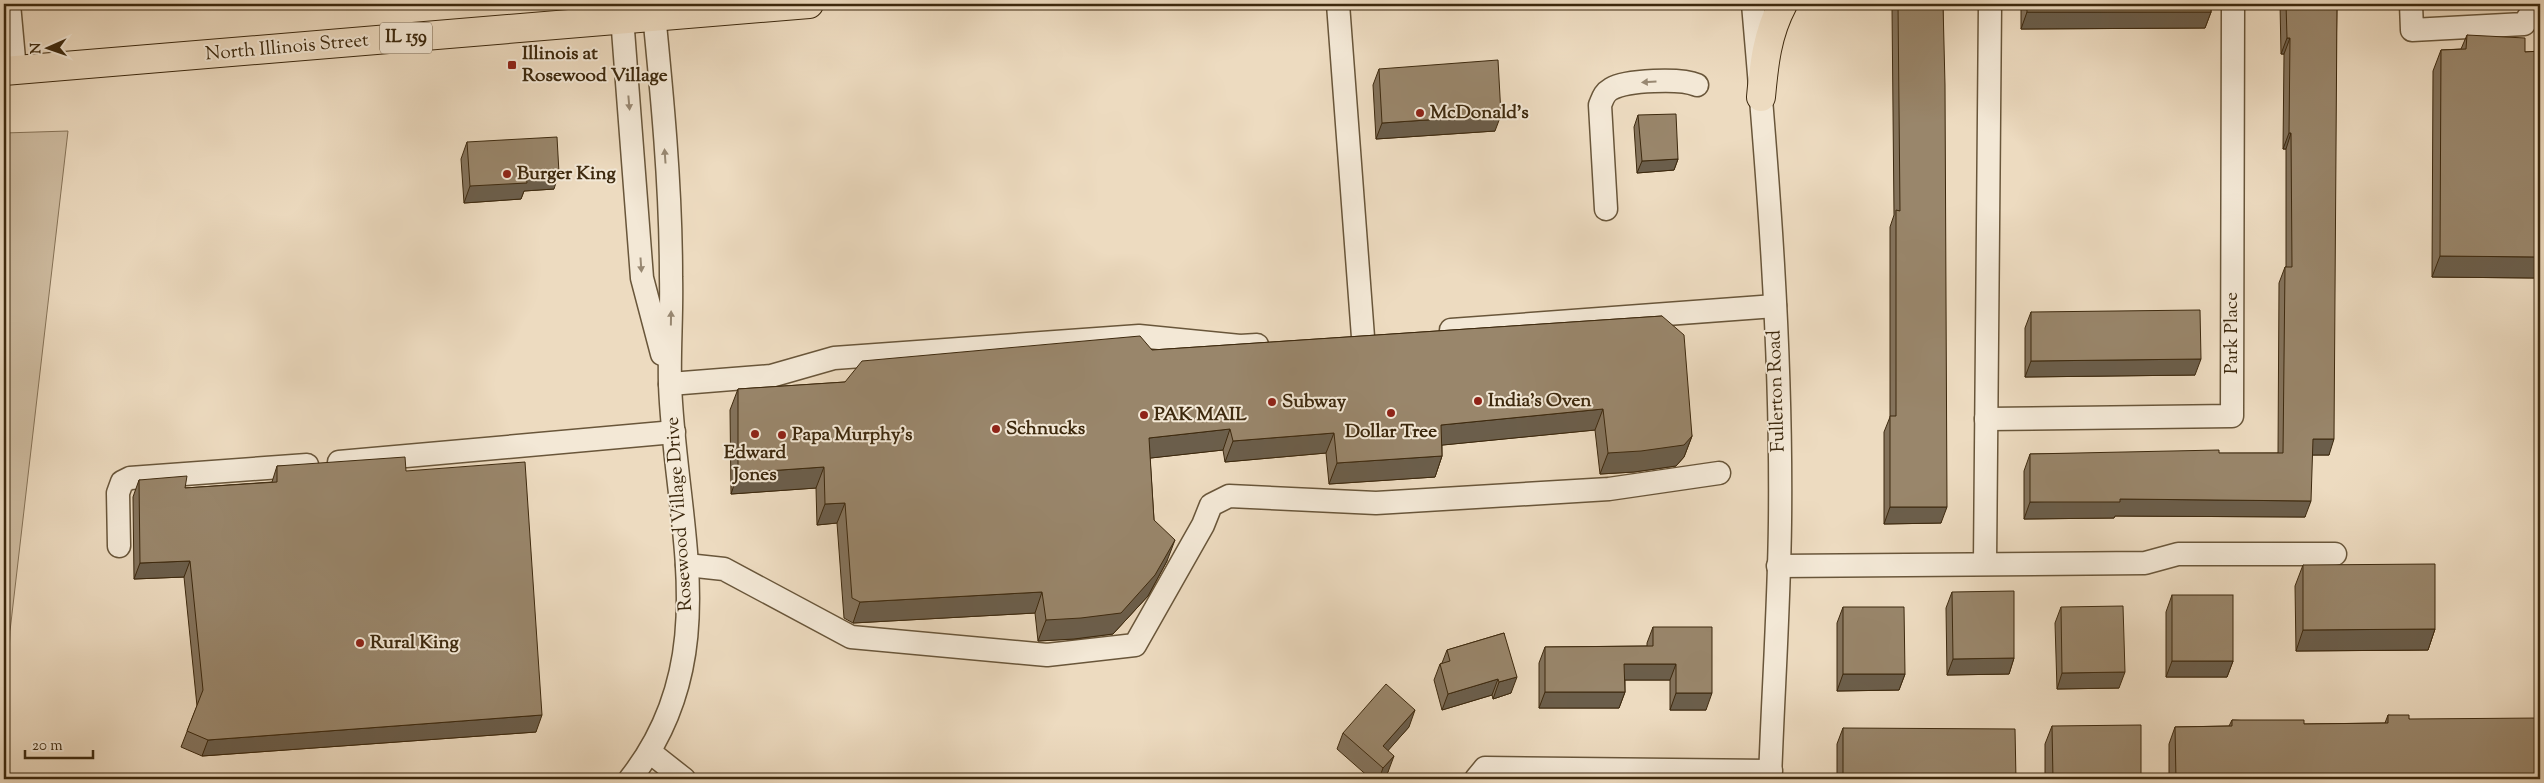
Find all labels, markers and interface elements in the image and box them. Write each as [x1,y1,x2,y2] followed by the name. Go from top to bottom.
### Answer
[22,22,72,72] north arrow
[380,22,432,54] road number: IL 159
[204,27,370,69] street label: North Illinois Street
[522,41,668,90] place label: Illinois at Rosewood Village
[27,42,47,54] text: N
[506,59,518,71] marker: Illinois at Rosewood Village
[1641,79,1657,87] one-way arrow
[625,95,633,111] one-way arrow
[1430,100,1529,127] place label: McDonald's
[1414,107,1426,119] marker: McDonald's
[661,148,669,164] one-way arrow
[517,161,616,188] place label: Burger King
[501,168,513,180] marker: Burger King
[638,257,646,273] one-way arrow
[2219,292,2246,374] street label: Park Place
[667,310,675,326] one-way arrow
[1761,329,1793,453] street label: Fullerton Road
[1488,388,1592,415] place label: India's Oven
[1282,389,1347,416] place label: Subway
[1472,395,1484,407] marker: India's Oven
[1266,396,1278,408] marker: Subway
[1154,402,1247,429] place label: PAK MAIL
[1385,407,1397,419] marker: Dollar Tree
[1138,409,1150,421] marker: PAK MAIL
[660,416,700,612] street label: Rosewood Village Drive
[1006,416,1086,443] place label: Schnucks
[1345,419,1437,446] place label: Dollar Tree
[792,422,913,449] place label: Papa Murphy's
[990,423,1002,435] marker: Schnucks
[749,428,761,440] marker: Edward Jones
[776,429,788,441] marker: Papa Murphy's
[724,440,787,489] place label: Edward Jones
[370,630,459,657] place label: Rural King
[354,637,366,649] marker: Rural King
[25,728,92,760] scale bar
[32,736,63,757] text: 20 m

